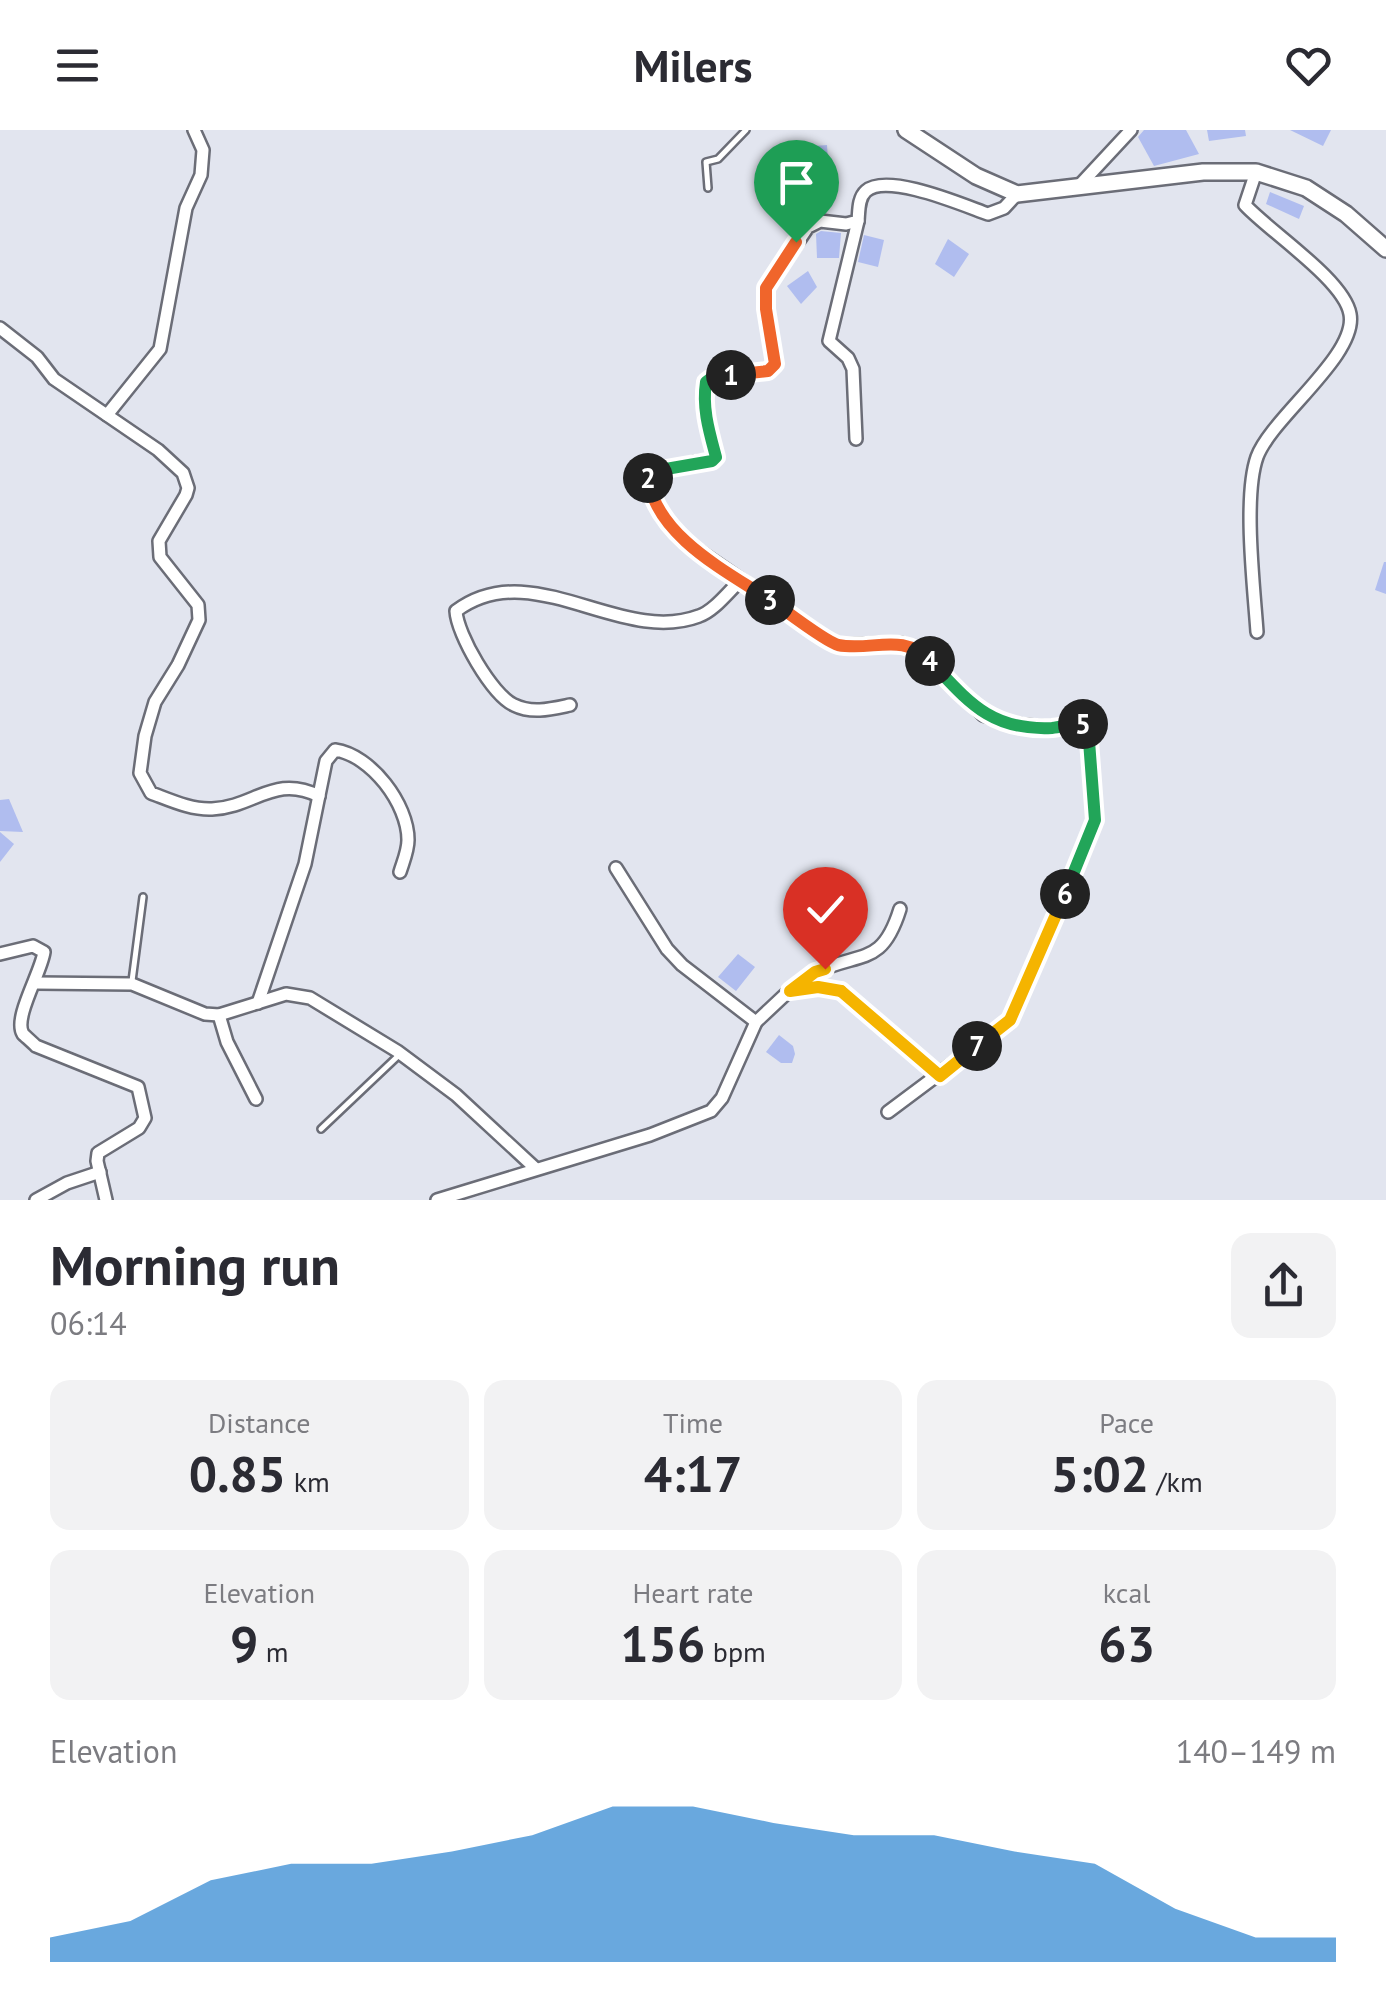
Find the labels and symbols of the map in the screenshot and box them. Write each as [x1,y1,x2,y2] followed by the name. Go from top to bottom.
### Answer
[754,140,839,243] pin
[706,350,756,400] pin: 1
[623,453,673,503] pin: 2
[745,575,795,625] pin: 3
[905,636,955,686] pin: 4
[1058,699,1108,749] pin: 5
[783,867,868,970] pin
[1040,869,1090,919] pin: 6
[952,1021,1002,1071] pin: 7

